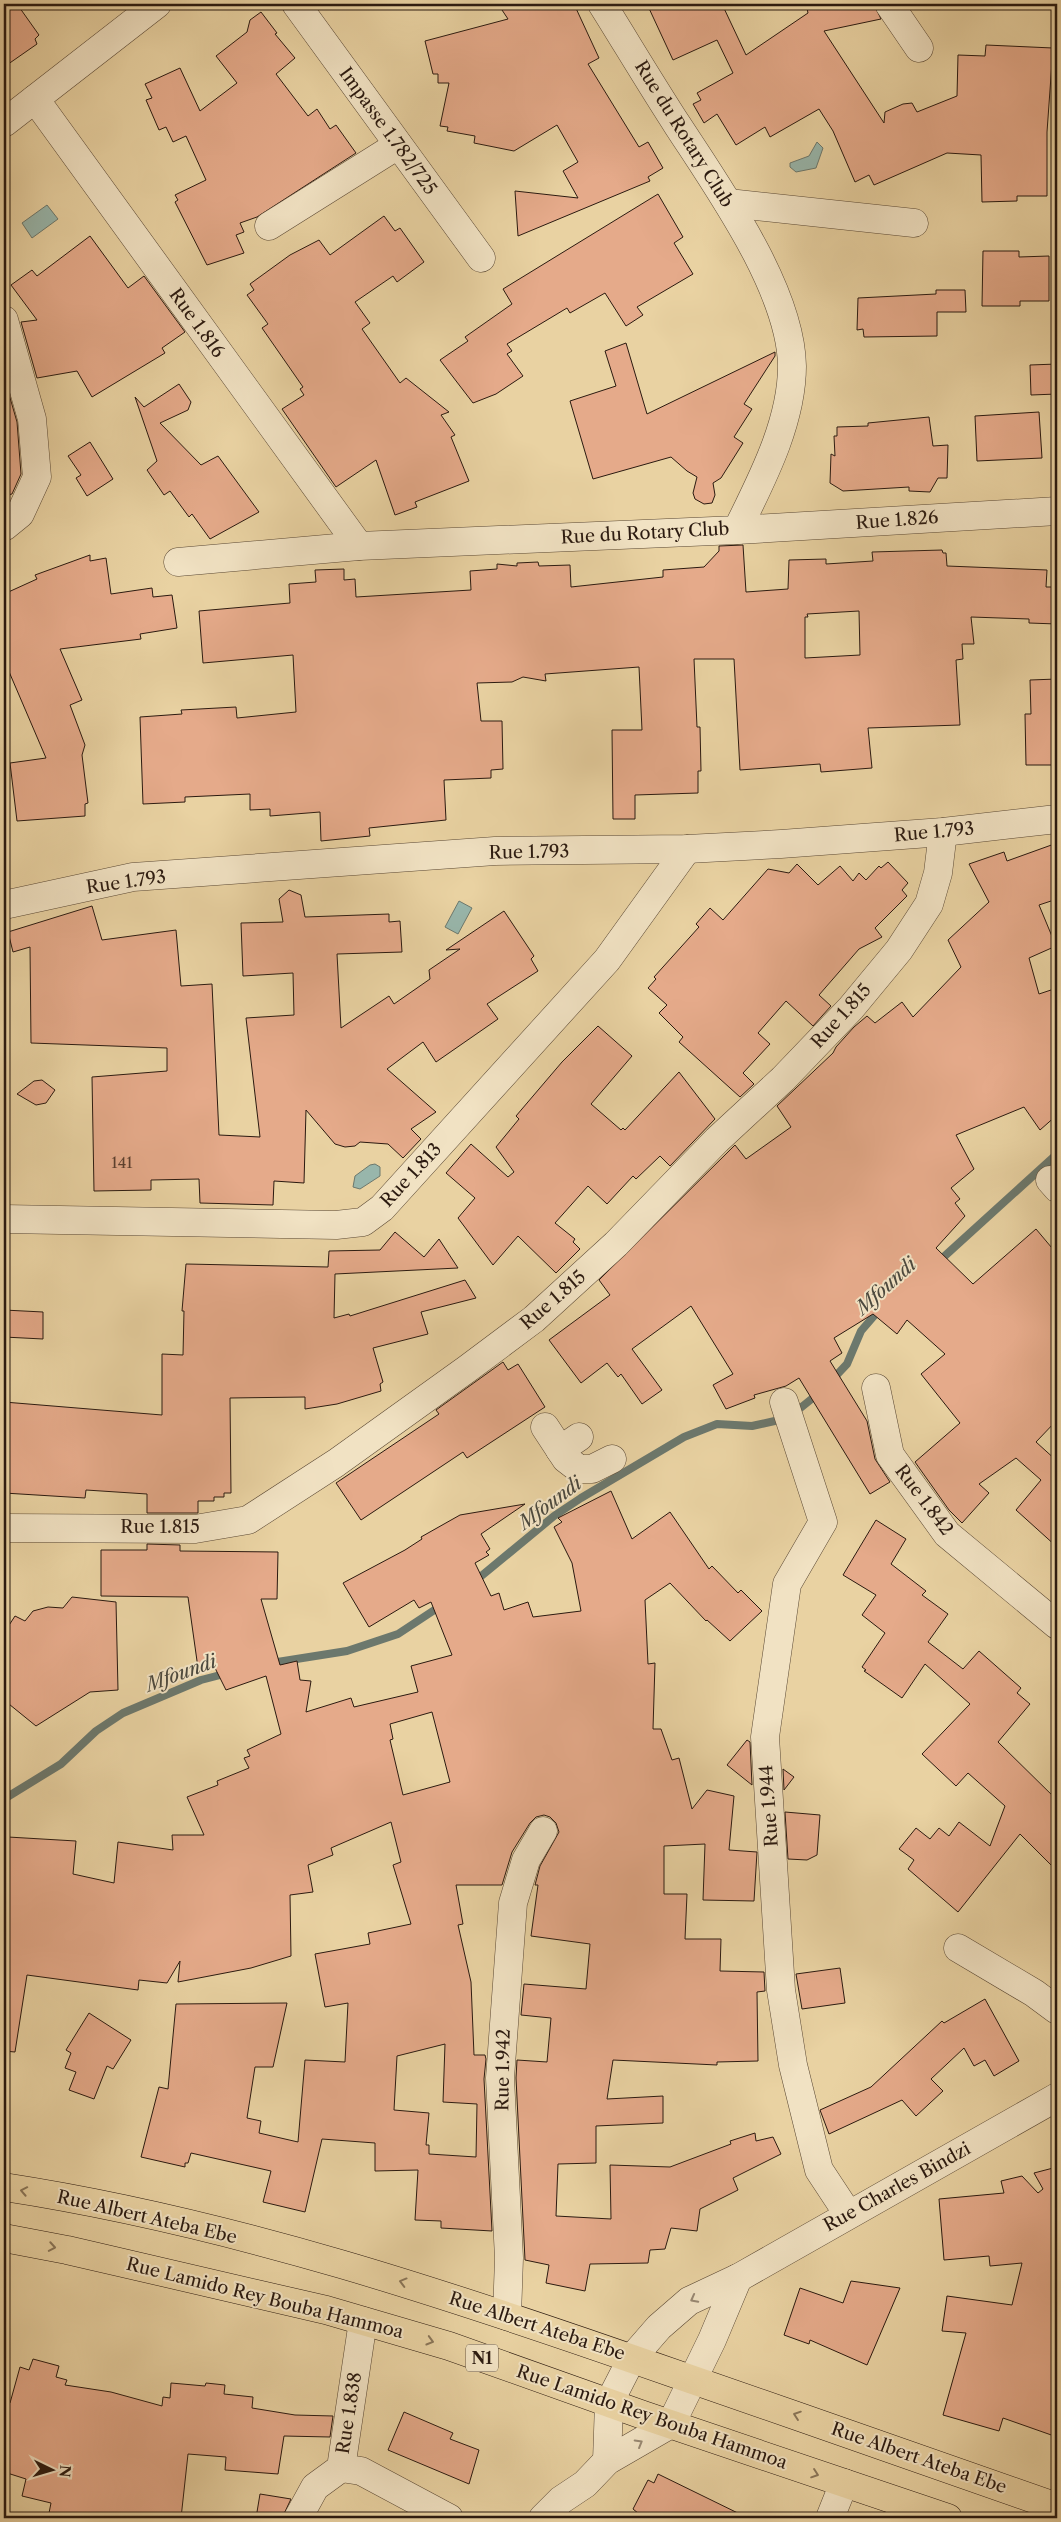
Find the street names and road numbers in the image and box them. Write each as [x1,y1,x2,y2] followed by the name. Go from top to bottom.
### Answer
[630,57,738,212] street label: Rue du Rotary Club
[334,63,442,199] street label: Impasse 1.782/725
[165,284,229,362] street label: Rue 1.816
[855,506,939,534] street label: Rue 1.826
[560,518,730,548] street label: Rue du Rotary Club
[893,818,975,846] street label: Rue 1.793
[489,840,569,864] street label: Rue 1.793
[85,866,167,898] street label: Rue 1.793
[806,979,876,1053] street label: Rue 1.815
[376,1138,446,1212] street label: Rue 1.813
[516,1266,590,1334] street label: Rue 1.815
[890,1460,958,1540] street label: Rue 1.842
[120,1516,200,1538] street label: Rue 1.815
[755,1764,783,1848] street label: Rue 1.944
[491,2029,515,2111] street label: Rue 1.942
[820,2137,975,2236] street label: Rue Charles Bindzi
[55,2186,239,2248] street label: Rue Albert Ateba Ebe
[124,2253,406,2343] street label: Rue Lamido Rey Bouba Hammoa
[446,2287,628,2365] street label: Rue Albert Ateba Ebe
[466,2344,498,2372] road number: N1
[514,2360,791,2474] street label: Rue Lamido Rey Bouba Hammoa
[332,2370,366,2456] street label: Rue 1.838
[828,2418,1010,2498] street label: Rue Albert Ateba Ebe

